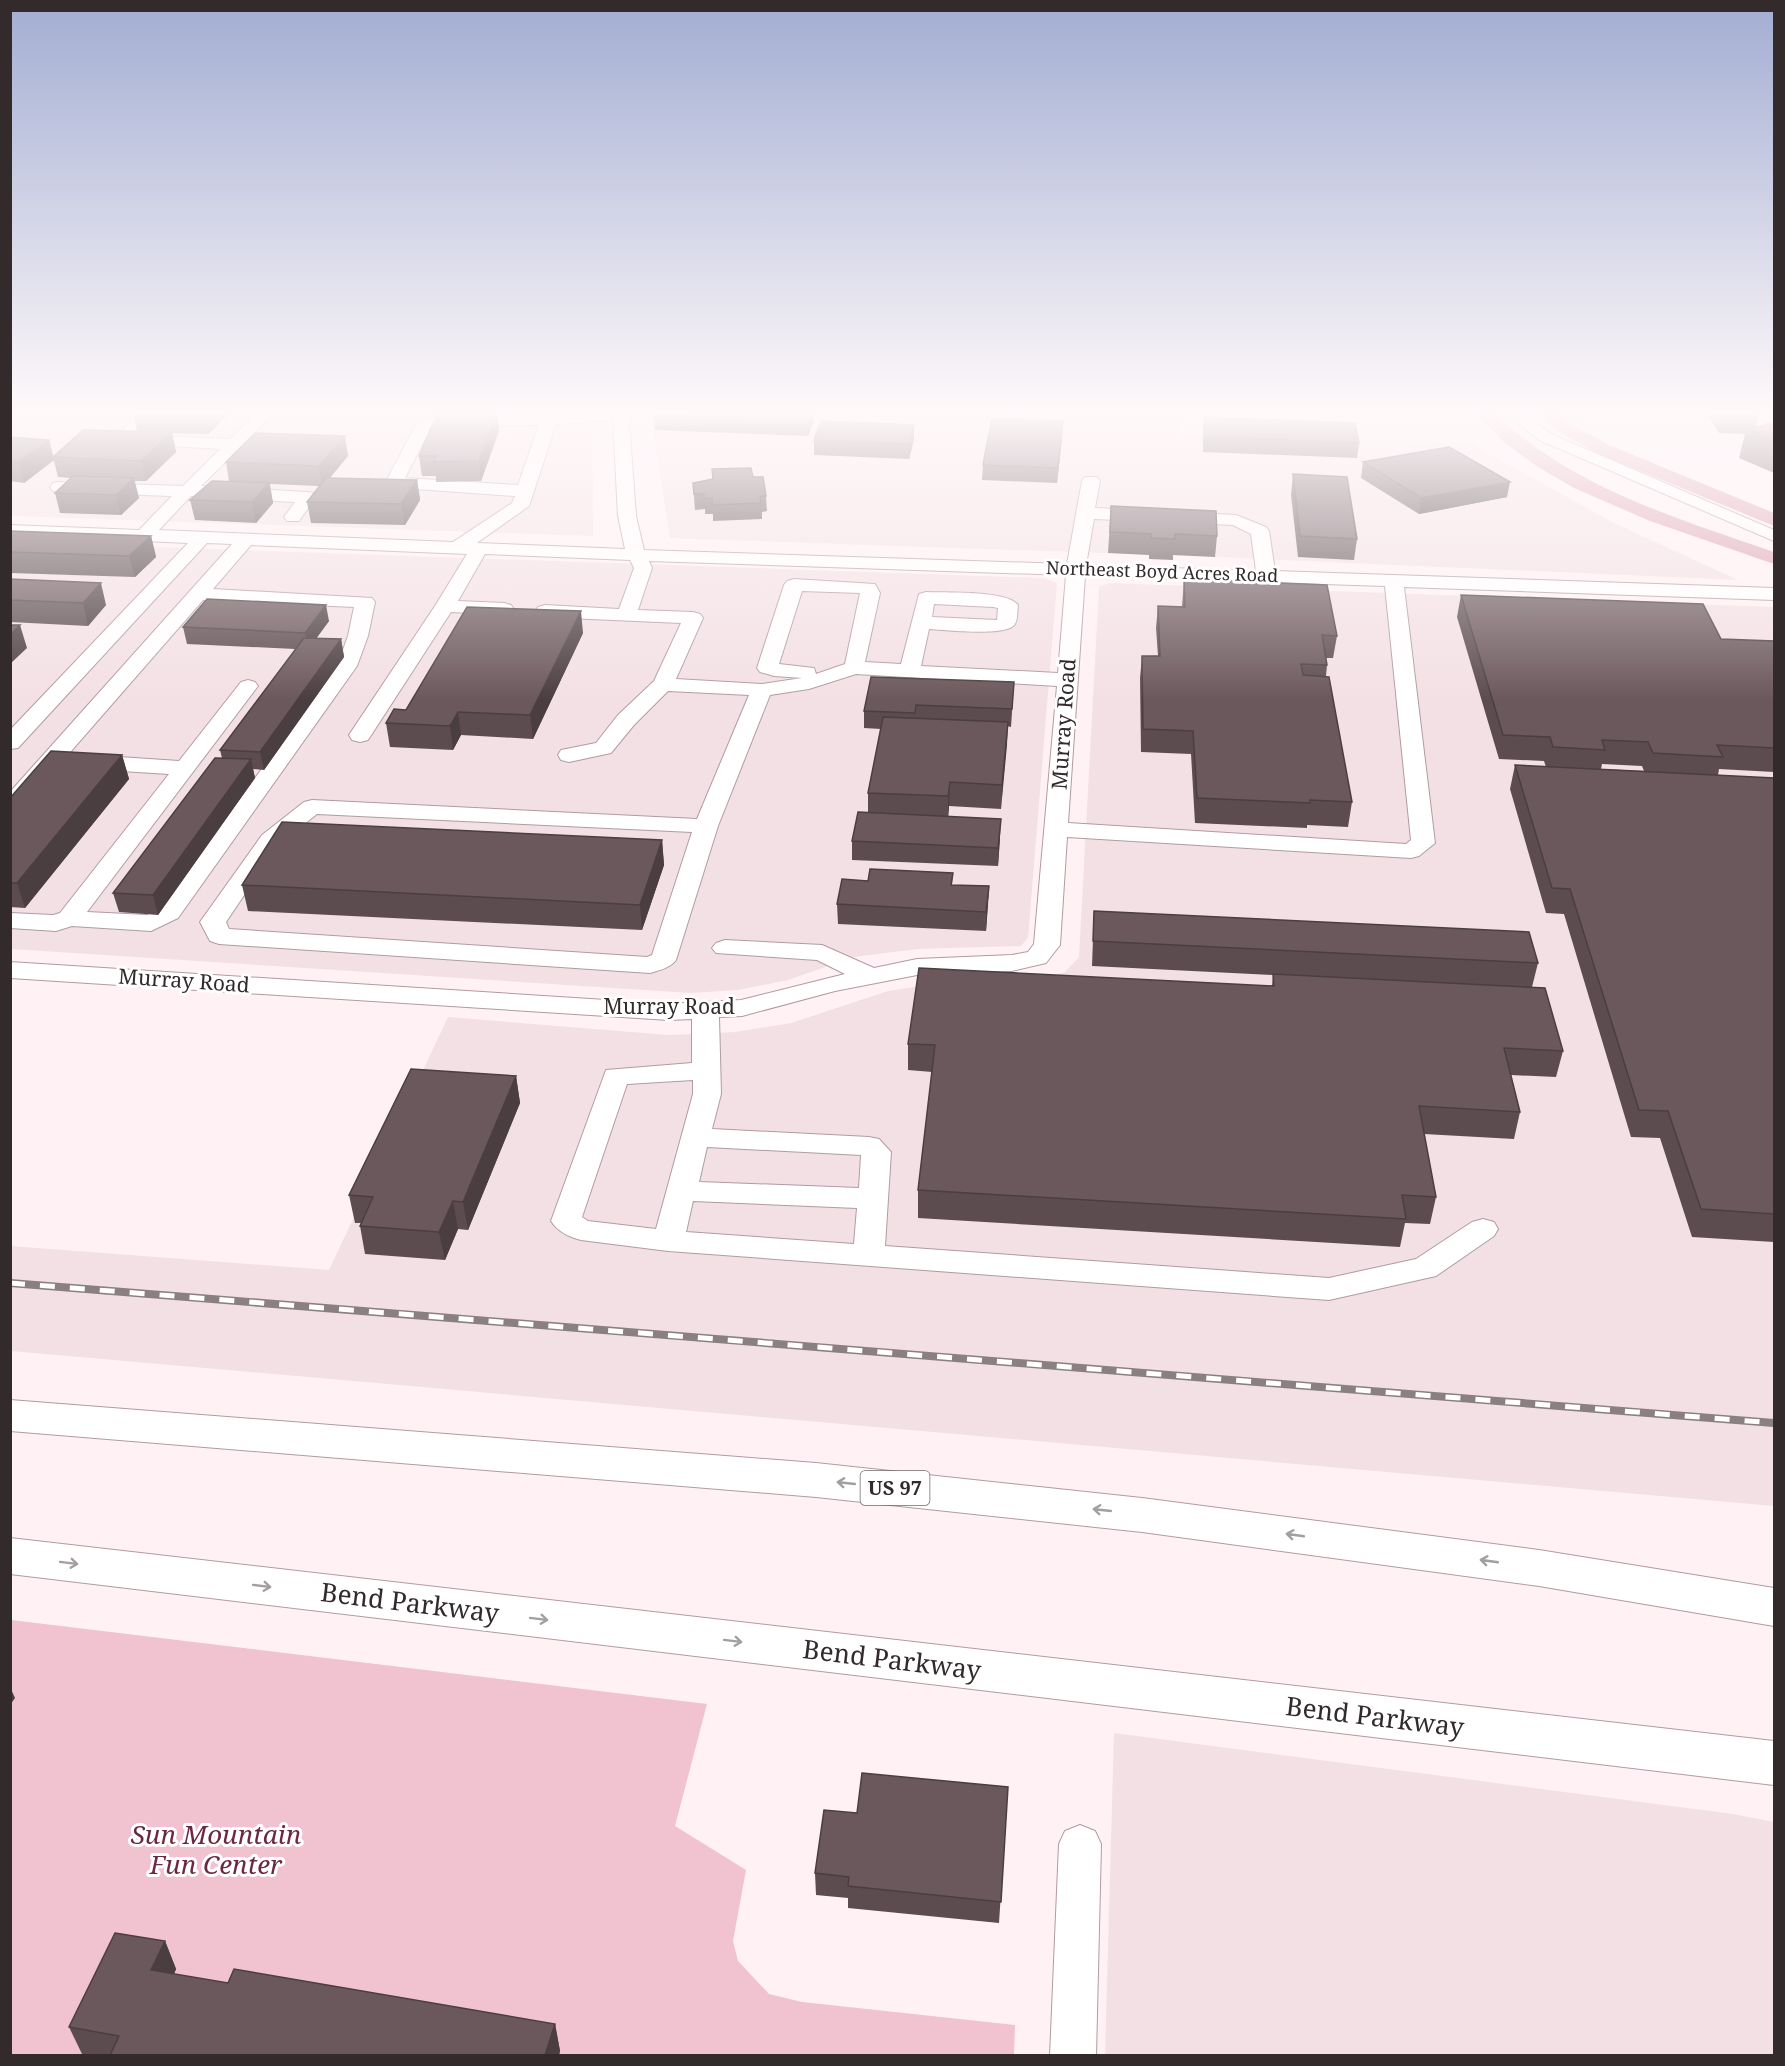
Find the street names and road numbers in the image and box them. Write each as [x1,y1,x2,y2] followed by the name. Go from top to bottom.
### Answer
[1045,555,1279,587] street label: Northeast Boyd Acres Road
[1044,657,1082,791] street label: Murray Road
[117,961,251,999] street label: Murray Road
[603,992,735,1020] street label: Murray Road
[860,1471,930,1505] road number: US 97
[319,1573,502,1631] street label: Bend Parkway
[801,1630,984,1688] street label: Bend Parkway
[1284,1687,1467,1745] street label: Bend Parkway

